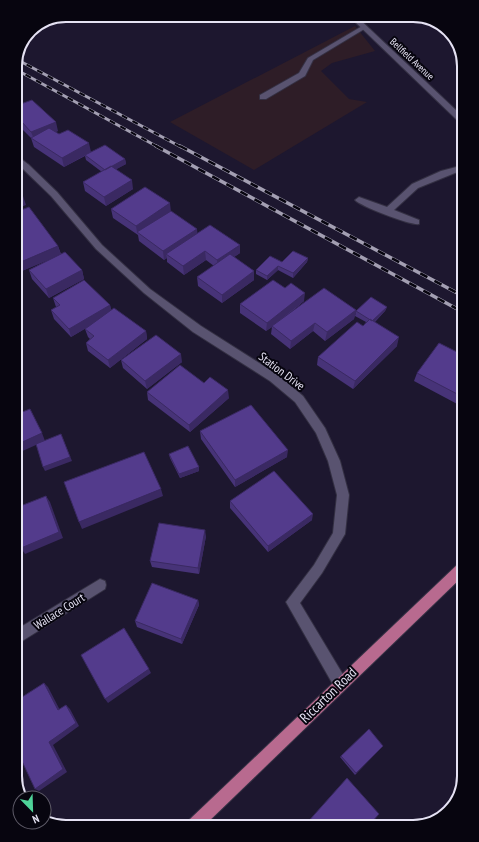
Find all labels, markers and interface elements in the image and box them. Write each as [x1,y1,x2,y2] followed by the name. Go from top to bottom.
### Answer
[387,35,437,83] street label: Bellfield Avenue
[256,349,308,393] street label: Station Drive
[31,589,88,632] street label: Wallace Court
[296,664,360,726] street label: Riccarton Road
[12,790,52,830] north arrow
[30,812,41,827] text: N

